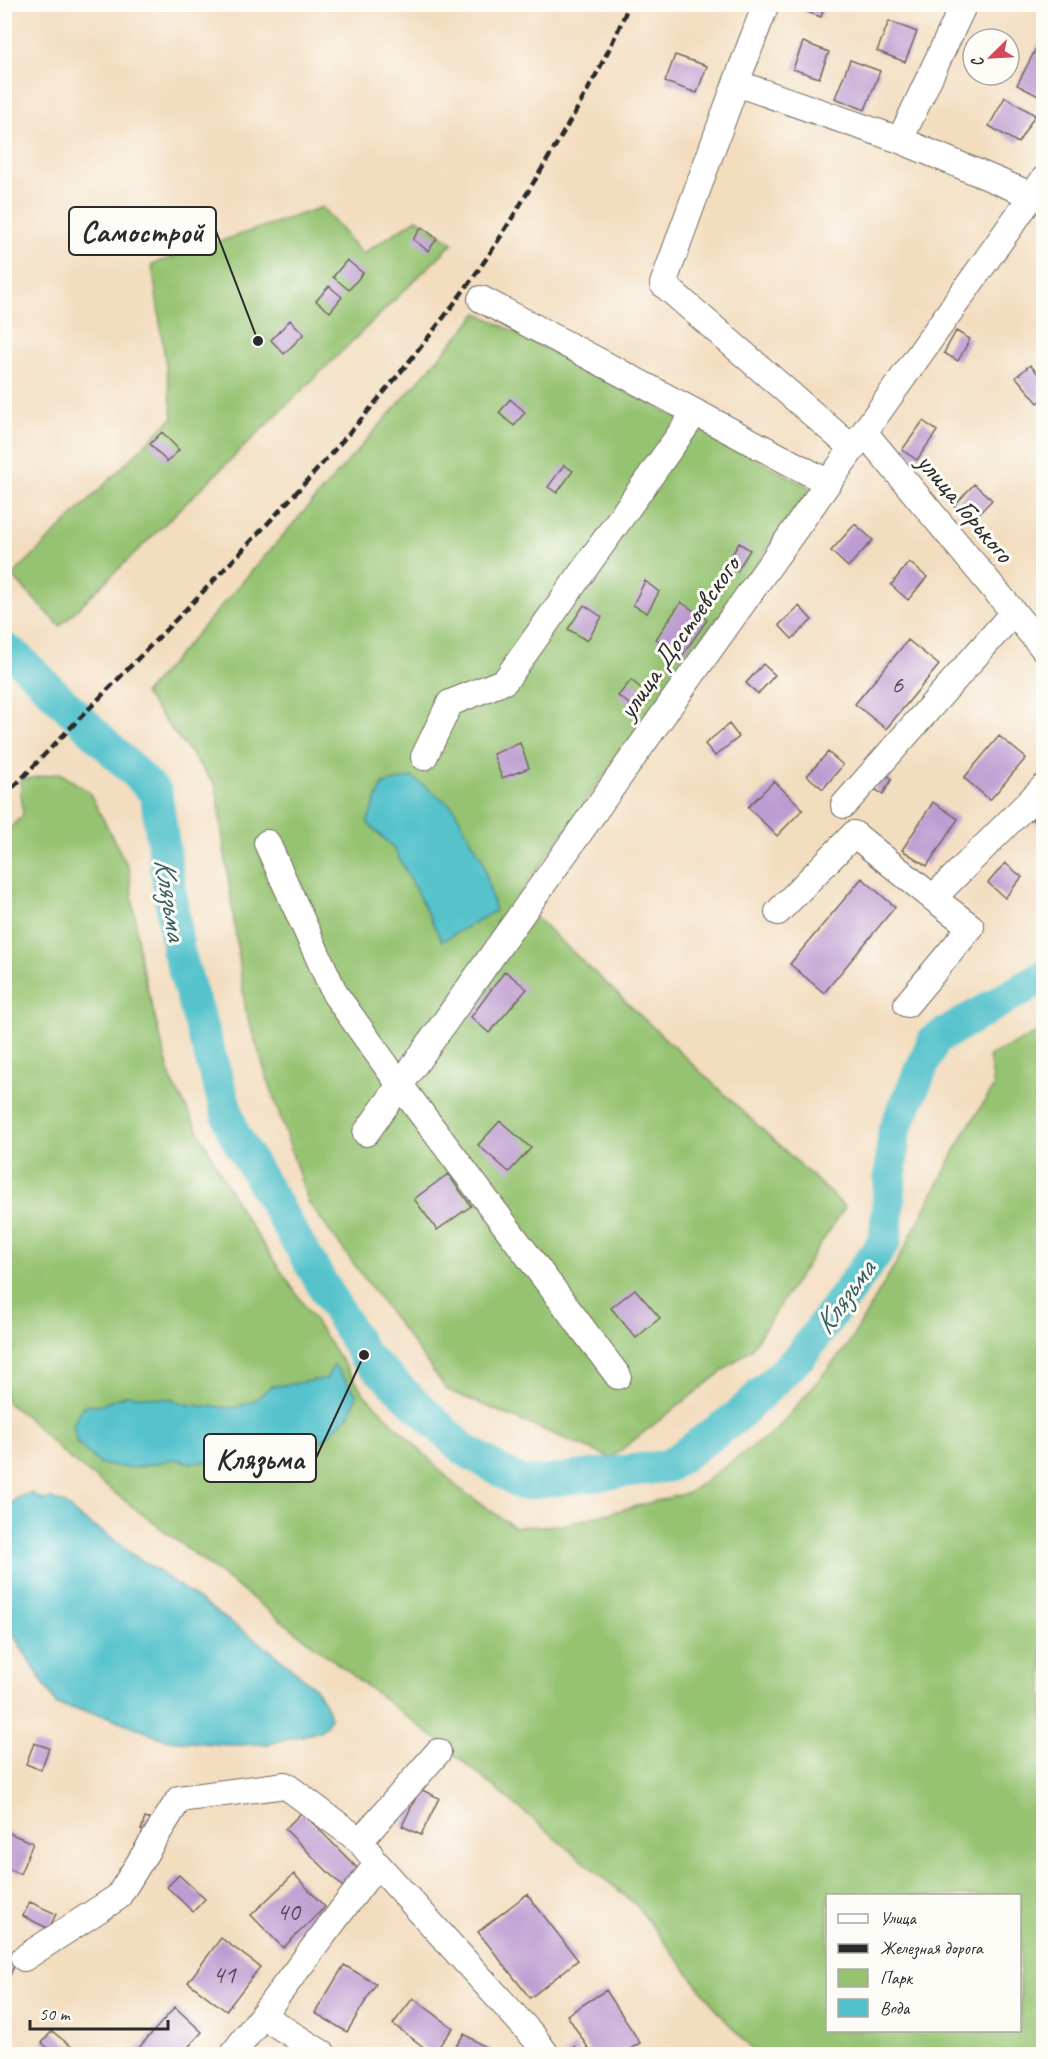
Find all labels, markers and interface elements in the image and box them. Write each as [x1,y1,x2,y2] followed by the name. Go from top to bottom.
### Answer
[961,27,1021,87] north arrow
[967,53,989,70] text: С
[69,207,216,255] callout: Самострой
[81,213,206,251] text: Самострой
[908,444,1023,571] street label: улица Горького
[608,547,749,727] street label: улица Достоевского
[891,668,904,701] house number: 6
[146,856,197,945] water label: Клязьма
[805,1250,885,1341] water label: Клязьма
[204,1434,316,1482] callout: Клязьма
[216,1440,306,1479] text: Клязьма
[826,1894,1021,2032] legend
[276,1895,302,1928] house number: 40
[880,1907,917,1929] text: Улица
[880,1937,984,1960] text: Железная дорога
[212,1958,237,1991] house number: 41
[880,1967,914,1989] text: Парк
[30,1993,168,2031] scale bar
[880,1997,911,2019] text: Вода
[39,2003,72,2025] text: 50 m

